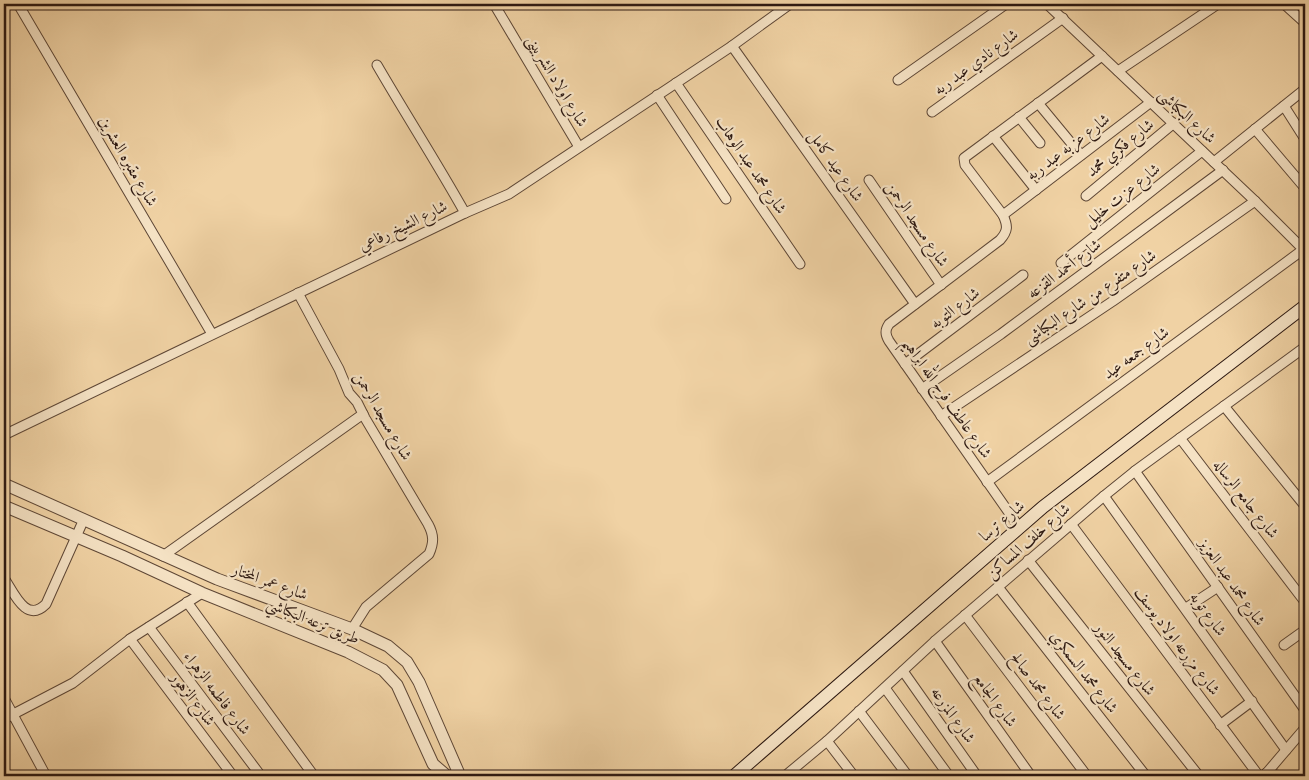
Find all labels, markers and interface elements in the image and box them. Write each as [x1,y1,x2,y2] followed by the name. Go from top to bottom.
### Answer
[930,25,1024,102] street label: شارع نادي عبد ربه
[519,31,592,132] street label: شارع اولاد الشربينى
[1152,84,1220,150] street label: شارع البكباشى
[1022,109,1116,187] street label: شارع عزبه عبد ربه
[91,112,162,211] street label: شارع مقبره العشرين
[708,112,791,219] street label: شارع محمد عبد الوهاب
[1082,115,1160,184] street label: شارع فكري محمد
[802,126,868,207] street label: شارع عيد كامل
[1080,159,1166,233] street label: شارع عزت خليل
[879,177,953,272] street label: شارع مسجد الرحمن
[356,196,452,260] street label: شارع الشيخ رفاعي
[1022,233,1107,306] street label: شارع أحمد القزعه
[1020,245,1162,351] street label: شارع متفرع من شارع البكباشى
[926,283,986,336] street label: شارع التوبه
[1099,322,1175,386] street label: شارع جمعه عيد
[893,332,999,466] street label: شارع عاطف فرج الله ابراهيم
[347,368,416,465] street label: شارع مسجد الرحمن
[1205,455,1283,546] street label: شارع جامع الرساله
[975,496,1031,548] street label: شارع ترسا
[982,499,1076,585] street label: شارع خلف المساكن
[1191,533,1270,632] street label: شارع محمد عبد العزيز
[227,558,310,608] street label: شارع عمر المختار
[1127,583,1224,701] street label: شارع مزرعه اولاد يوسف
[1183,588,1231,642] street label: شارع توبه
[262,593,362,653] street label: طريق ترعه البكباشي
[1086,617,1160,702] street label: شارع مسجد النور
[1043,627,1122,719] street label: شارع محمد السمكري
[177,647,255,740] street label: شارع فاطمه الزهراء
[1004,648,1070,726] street label: شارع محمد صالح
[163,667,220,732] street label: شارع الزهور
[964,669,1021,734] street label: شارع الجامع
[924,683,980,749] street label: شارع المزرعه

